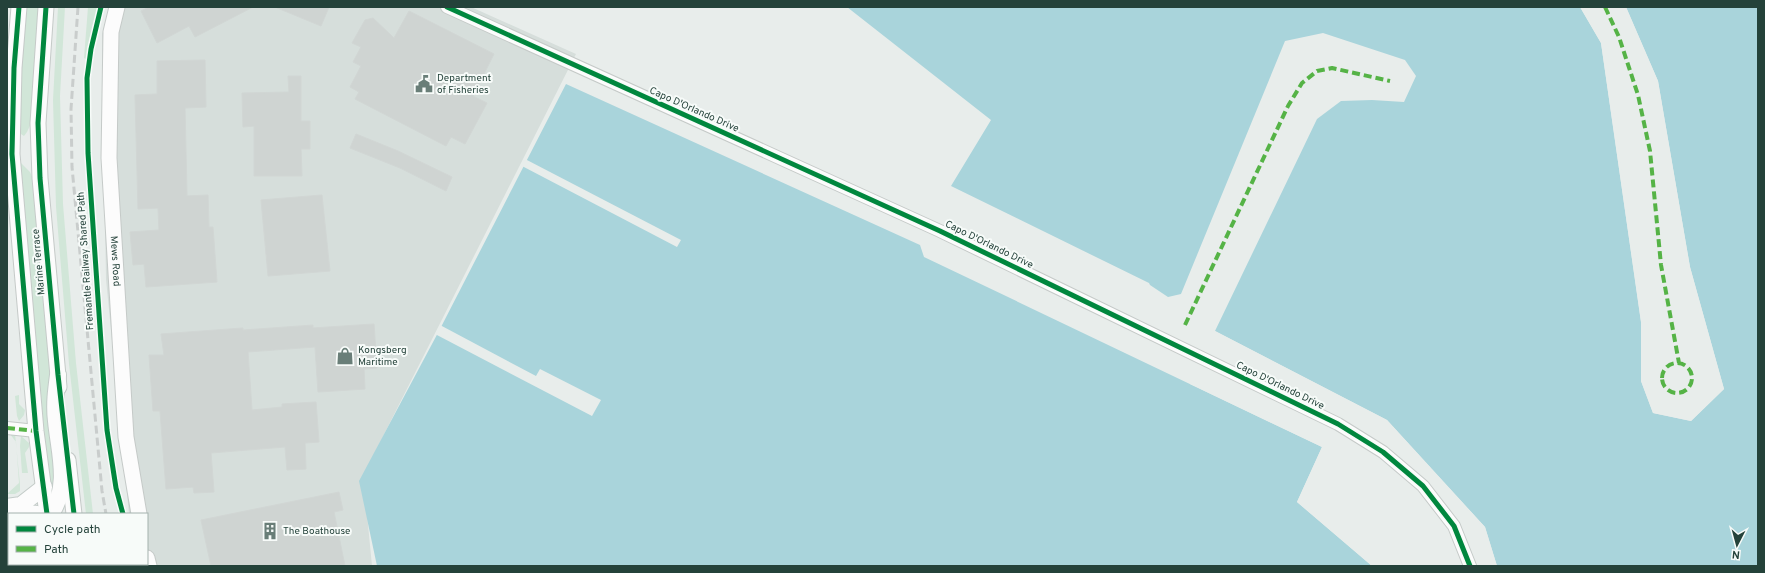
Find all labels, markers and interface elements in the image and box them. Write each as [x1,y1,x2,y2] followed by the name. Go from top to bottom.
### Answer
[437,72,491,97] place label: Department of Fisheries
[414,74,434,94] public building icon: Department of Fisheries
[647,84,741,136] street label: Capo D'Orlando Drive
[75,191,97,331] street label: Fremantle Railway Shared Path
[943,218,1035,272] street label: Capo D'Orlando Drive
[30,228,48,296] street label: Marine Terrace
[107,235,123,287] street label: Mews Road
[358,344,407,369] place label: Kongsberg Maritime
[335,346,355,366] shop icon: Kongsberg Maritime
[1234,359,1326,413] street label: Capo D'Orlando Drive
[8,513,148,565] legend
[260,521,280,541] building icon: The Boathouse
[44,522,101,538] text: Cycle path
[283,525,350,538] place label: The Boathouse
[1717,525,1757,565] north arrow
[44,542,69,558] text: Path
[1731,547,1741,561] text: N

